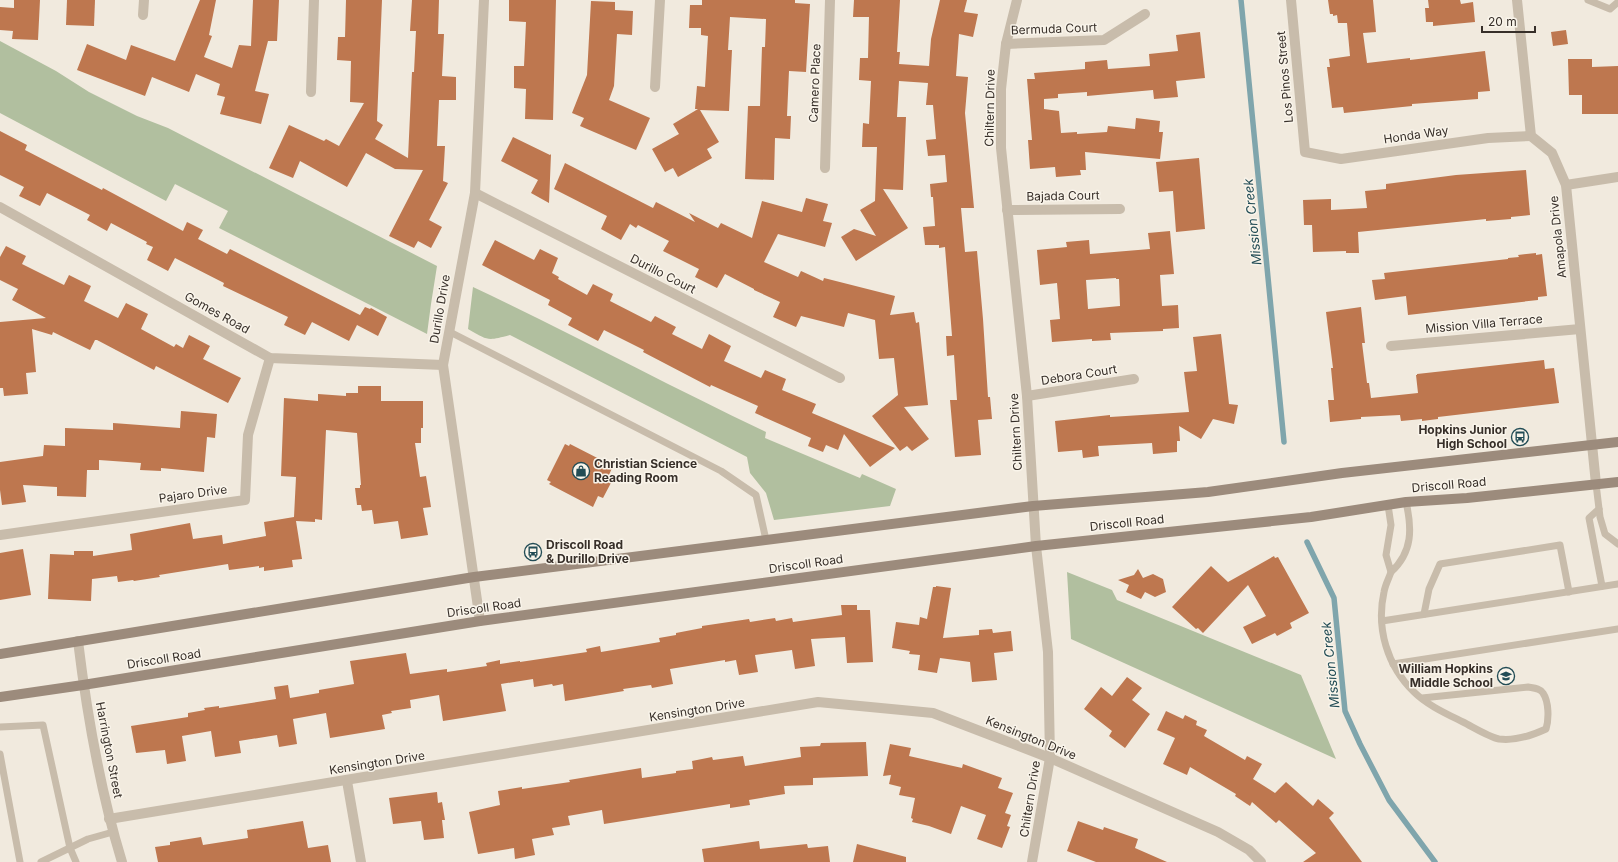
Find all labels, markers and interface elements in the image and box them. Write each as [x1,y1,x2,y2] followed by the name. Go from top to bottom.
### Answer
[1482,8,1535,34] scale bar
[1488,14,1517,29] text: 20 m
[1011,19,1097,38] street label: Bermuda Court
[1273,30,1296,124] street label: Los Pinos Street
[806,43,823,123] street label: Camero Place
[981,69,998,147] street label: Chiltern Drive
[1383,123,1450,146] street label: Honda Way
[1239,177,1265,266] water label: Mission Creek
[1026,187,1100,204] street label: Bajada Court
[1546,195,1569,279] street label: Amapola Drive
[628,251,699,296] street label: Durillo Court
[426,273,453,344] street label: Durillo Drive
[182,288,253,337] street label: Gomes Road
[1425,311,1543,336] street label: Mission Villa Terrace
[1040,361,1118,388] street label: Debora Court
[1006,393,1025,471] street label: Chiltern Drive
[1418,422,1507,451] place label: Hopkins Junior High School
[1510,427,1530,447] bus stop icon: Hopkins Junior High School
[594,456,697,485] place label: Christian Science Reading Room
[571,461,591,481] shop icon: Christian Science Reading Room
[1411,474,1487,495] street label: Driscoll Road
[158,481,228,506] street label: Pajaro Drive
[1089,511,1165,534] street label: Driscoll Road
[546,537,629,566] place label: Driscoll Road & Durillo Drive
[523,542,543,562] bus stop icon: Driscoll Road & Durillo Drive
[768,551,844,576] street label: Driscoll Road
[446,595,522,620] street label: Driscoll Road
[1317,620,1343,709] water label: Mission Creek
[126,645,202,672] street label: Driscoll Road
[1398,661,1493,690] place label: William Hopkins Middle School
[1496,666,1516,686] school or university icon: William Hopkins Middle School
[648,695,746,724] street label: Kensington Drive
[93,700,126,799] street label: Harrington Street
[984,712,1079,763] street label: Kensington Drive
[328,748,426,777] street label: Kensington Drive
[1016,759,1043,838] street label: Chiltern Drive

